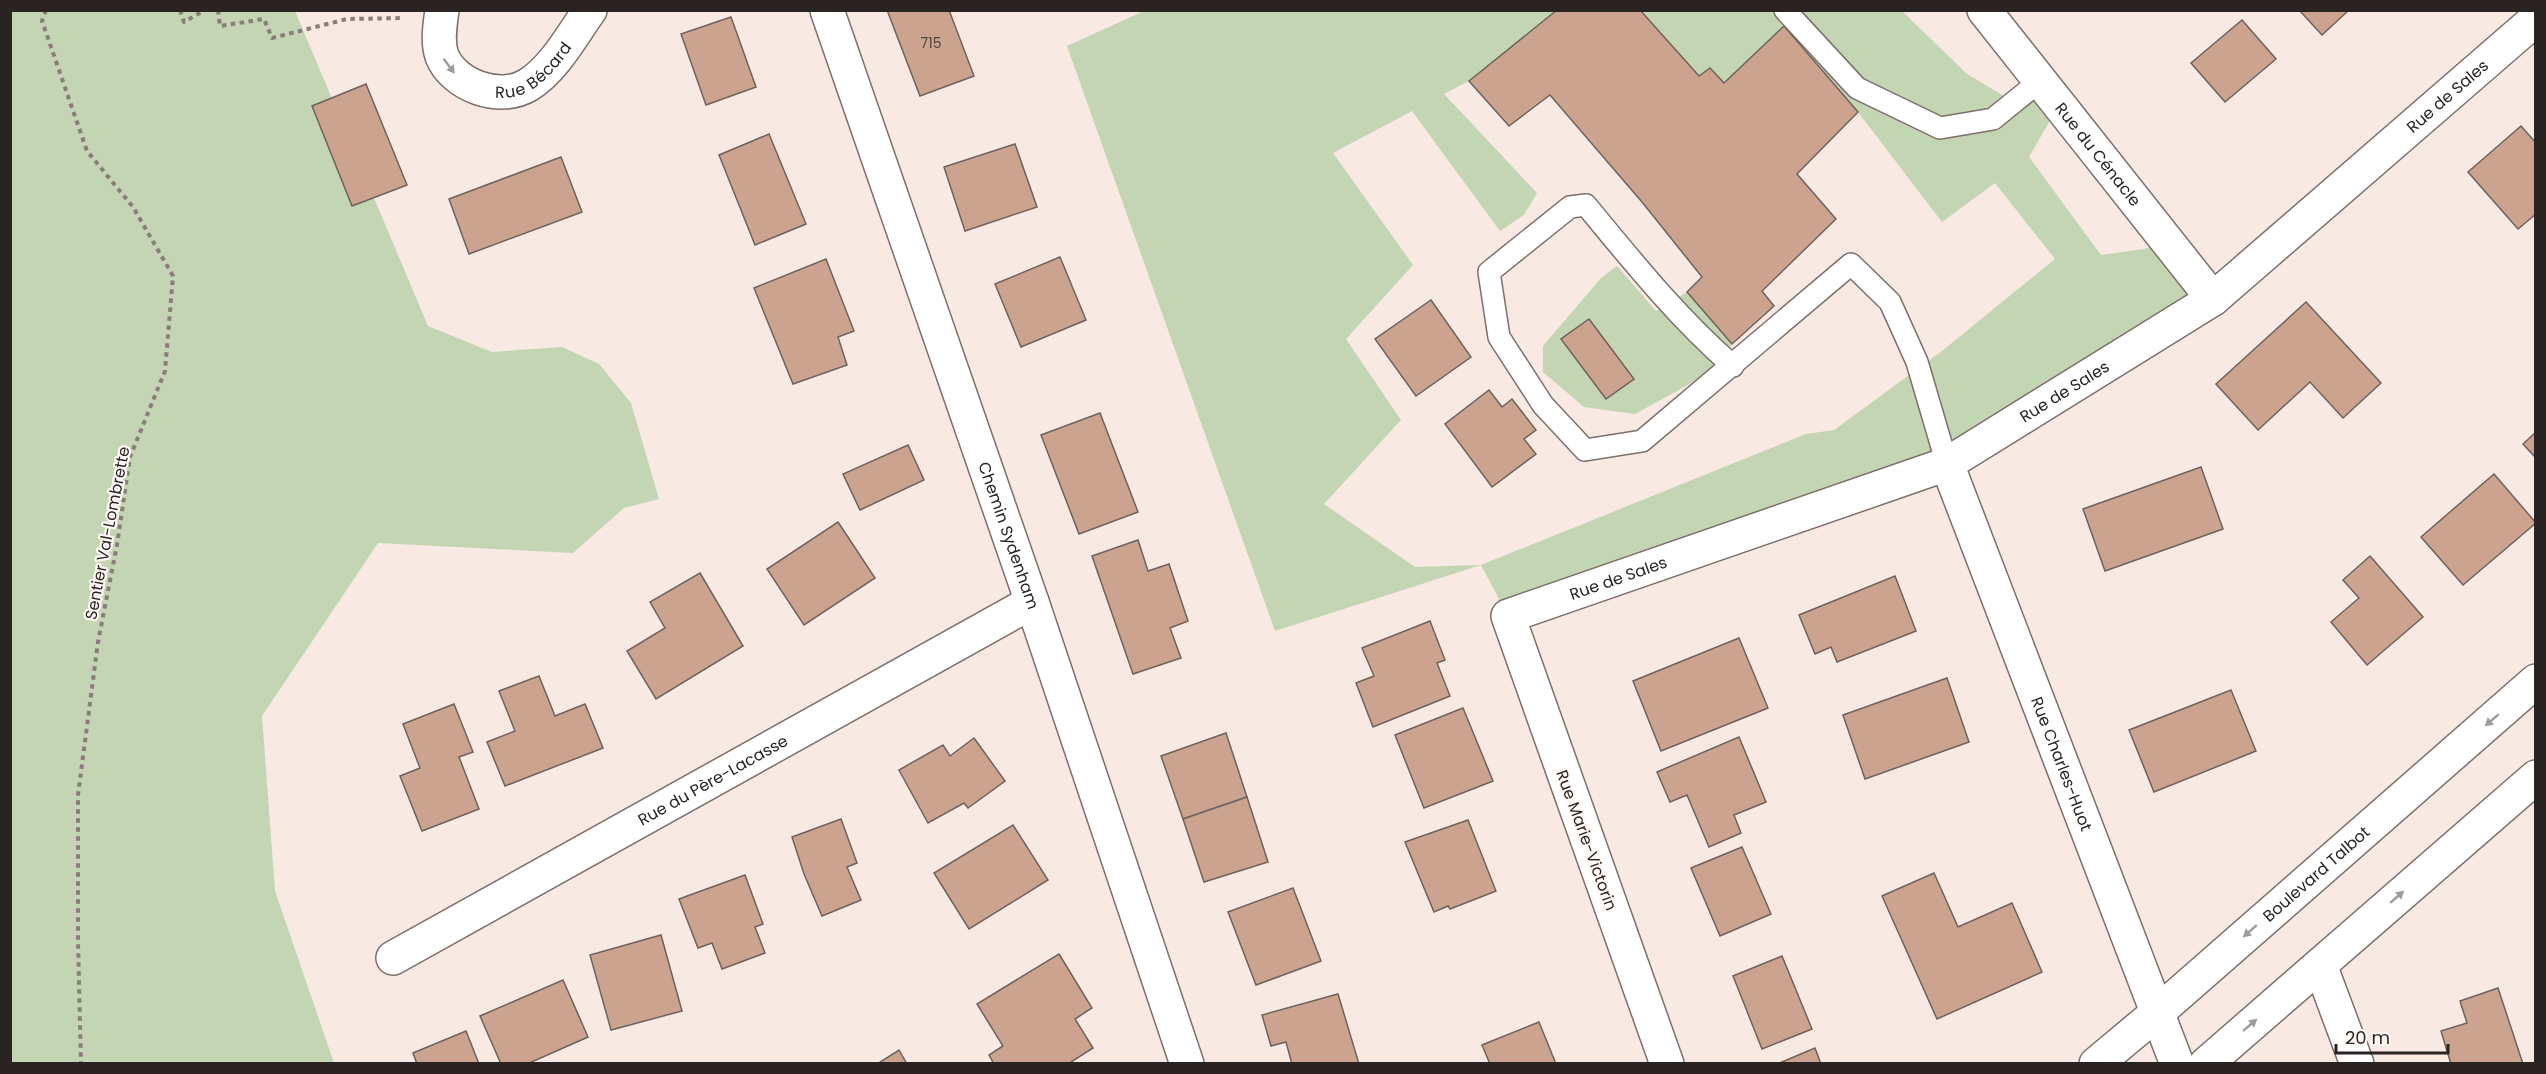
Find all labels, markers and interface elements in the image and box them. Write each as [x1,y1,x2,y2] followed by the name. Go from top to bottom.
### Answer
[921,33,941,53] house number: 715
[495,37,577,104] street label: Rue Bécard
[2402,54,2494,138] street label: Rue de Sales
[443,58,456,74] one-way arrow
[2050,98,2146,211] street label: Rue du Cénacle
[2015,355,2114,428] street label: Rue de Sales
[79,445,136,622] street label: Sentier Val-Lombrette
[972,459,1045,612] street label: Chemin Sydenham
[1567,551,1670,606] street label: Rue de Sales
[2025,693,2098,835] street label: Rue Charles-Huot
[2484,713,2499,727] one-way arrow
[634,729,792,831] street label: Rue du Père-Lacasse
[1550,767,1623,914] street label: Rue Marie-Victorin
[2258,821,2375,927] street label: Boulevard Talbot
[2389,891,2404,904] one-way arrow
[2242,925,2258,938] one-way arrow
[2336,1017,2448,1055] scale bar
[2242,1019,2257,1032] one-way arrow
[2345,1025,2390,1050] text: 20 m

